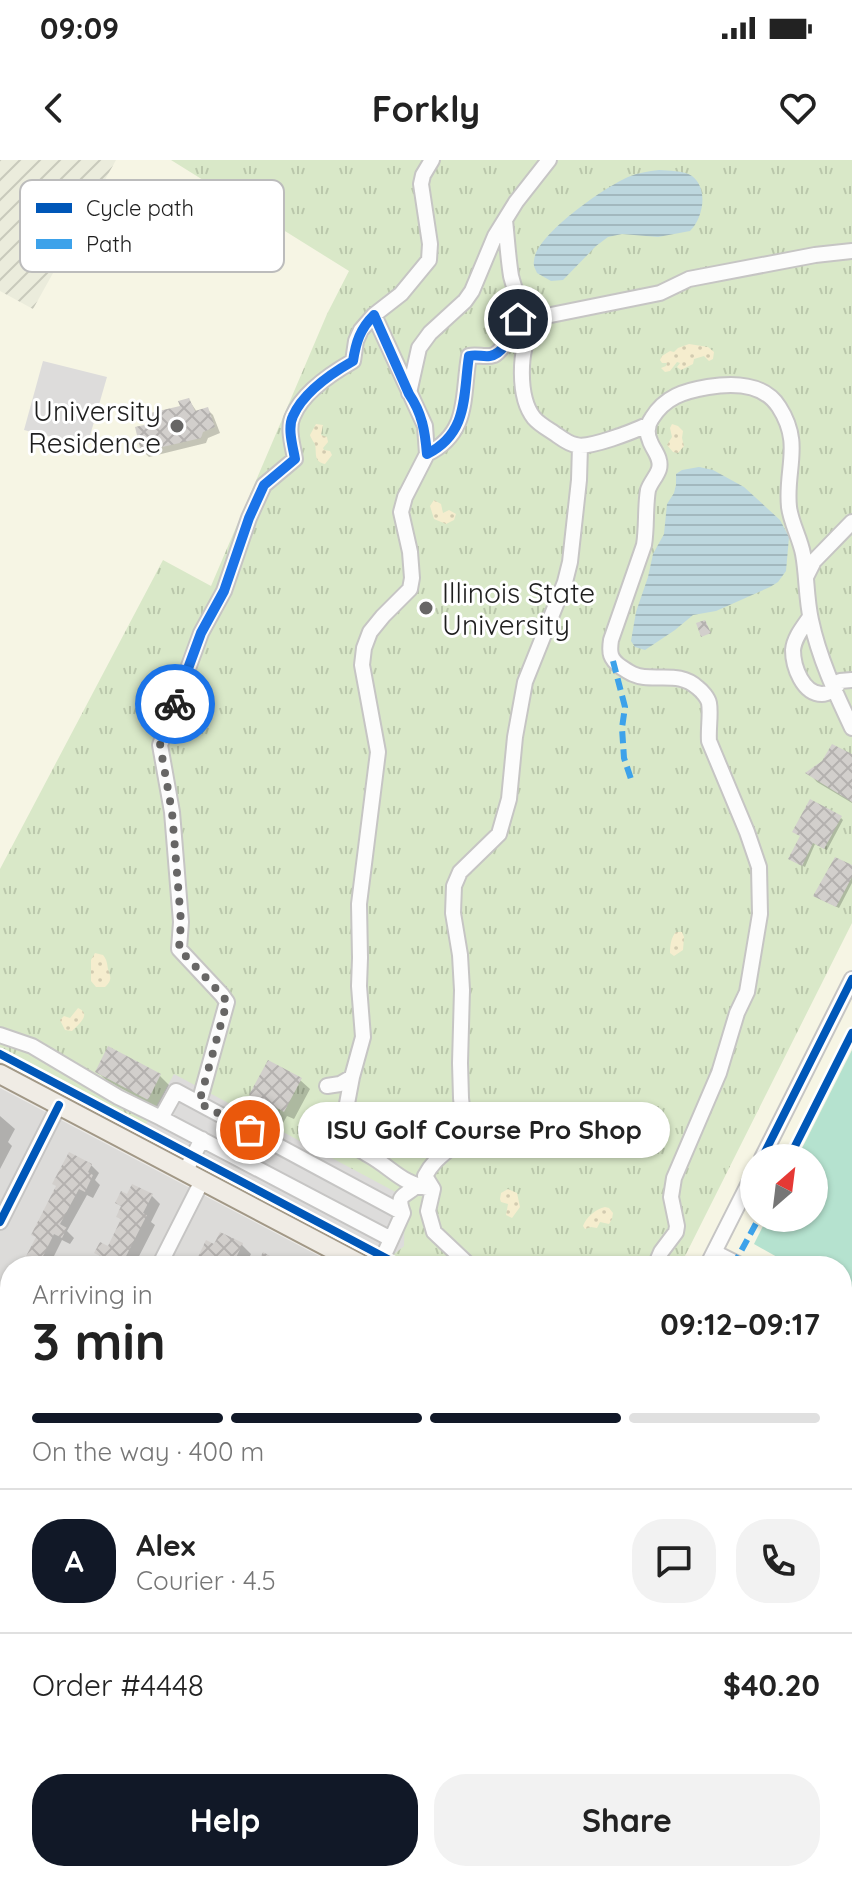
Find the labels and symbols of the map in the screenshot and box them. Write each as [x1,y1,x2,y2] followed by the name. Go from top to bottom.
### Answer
[20,180,284,272] legend
[86,194,194,222] text: Cycle path
[86,230,132,258] text: Path
[484,285,552,353] pin
[28,393,161,460] place label: University Residence
[168,417,186,435] marker: University Residence
[442,575,595,642] place label: Illinois State University
[417,599,435,617] marker: Illinois State University
[135,664,215,744] courier
[216,1096,284,1164] pin
[298,1102,670,1158] callout: ISU Golf Course Pro Shop
[740,1144,828,1232] north arrow

